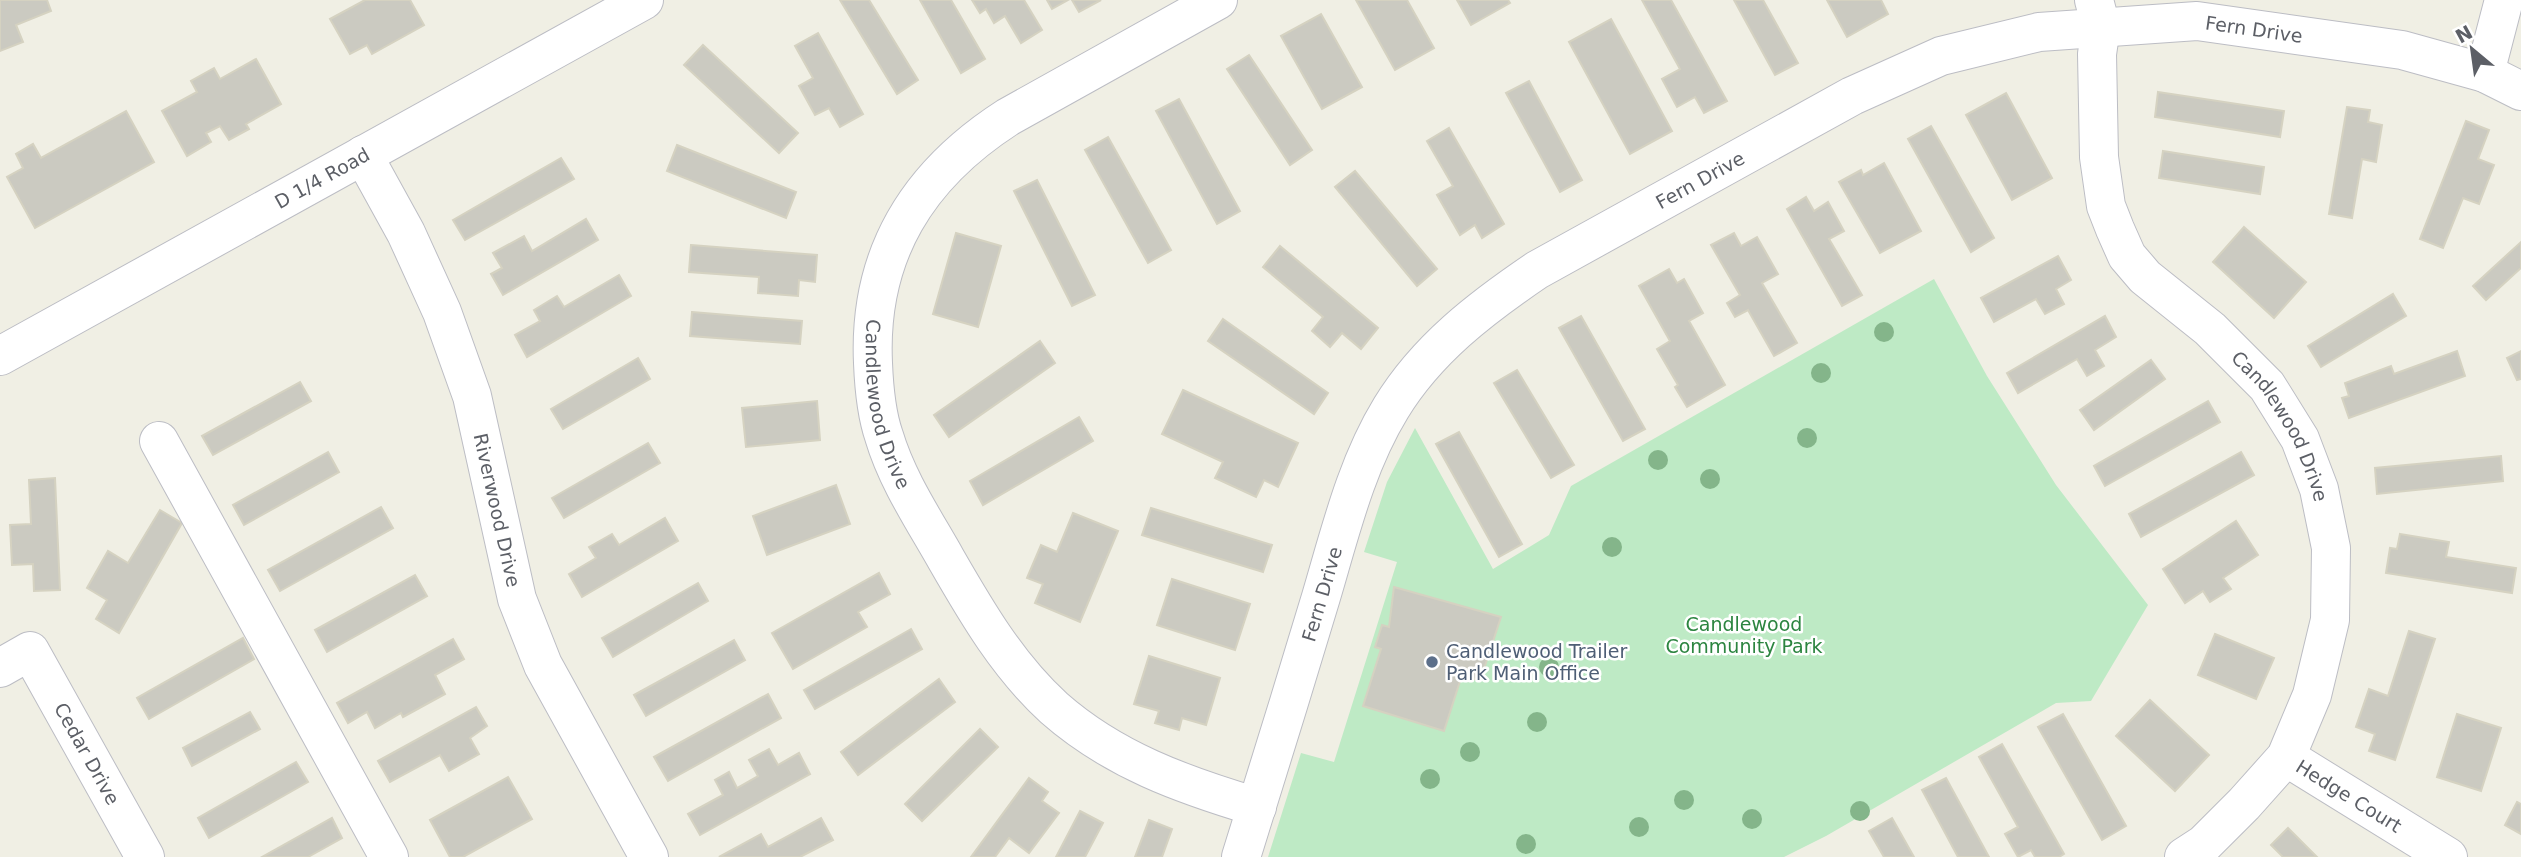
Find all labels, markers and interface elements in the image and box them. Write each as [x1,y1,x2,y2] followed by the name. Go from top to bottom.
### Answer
[2204,11,2304,47] street label: Fern Drive
[2437,14,2507,84] north arrow
[2451,21,2476,48] text: N
[271,143,373,213] street label: D 1/4 Road
[1652,147,1748,213] street label: Fern Drive
[862,319,915,492] street label: Candlewood Drive
[2227,346,2332,503] street label: Candlewood Drive
[470,431,525,589] street label: Riverwood Drive
[1297,544,1346,644] street label: Fern Drive
[1665,613,1823,657] park label: Candlewood Community Park
[1446,640,1627,684] place label: Candlewood Trailer Park Main Office
[1424,654,1440,670] marker: Candlewood Trailer Park Main Office
[50,699,124,808] street label: Cedar Drive
[2292,755,2406,837] street label: Hedge Court

